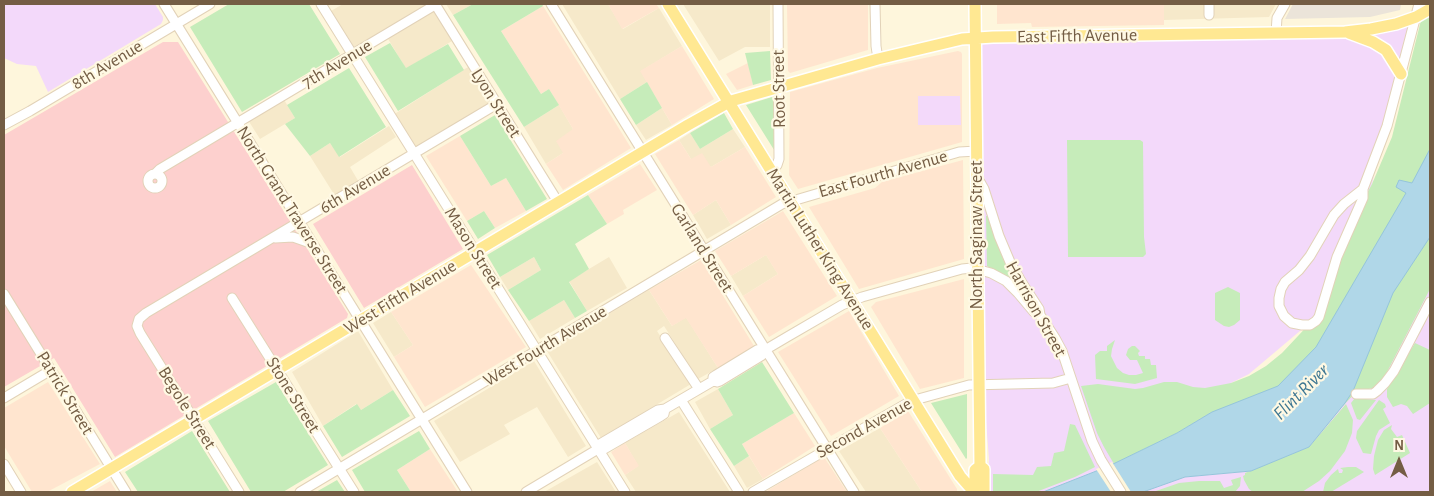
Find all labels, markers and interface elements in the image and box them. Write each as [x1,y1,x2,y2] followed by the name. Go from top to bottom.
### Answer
[1017,24,1137,48] street label: East Fifth Avenue
[68,35,146,95] street label: 8th Avenue
[298,35,376,93] street label: 7th Avenue
[768,50,790,128] street label: Root Street
[466,64,526,142] street label: Lyon Street
[232,122,352,298] street label: North Grand Traverse Street
[816,145,950,203] street label: East Fourth Avenue
[316,159,394,219] street label: 6th Avenue
[966,161,988,309] street label: North Saginaw Street
[761,164,879,334] street label: Martin Luther King Avenue
[666,199,738,297] street label: Garland Street
[439,203,507,293] street label: Mason Street
[340,255,460,339] street label: West Fifth Avenue
[1001,257,1071,361] street label: Harrison Street
[479,301,611,391] street label: West Fourth Avenue
[32,347,98,439] street label: Patrick Street
[261,353,325,437] street label: Stone Street
[1268,359,1334,425] water label: Flint River
[153,363,221,453] street label: Begole Street
[812,393,916,463] street label: Second Avenue
[1374,436,1424,486] north arrow
[1394,439,1404,453] text: N

